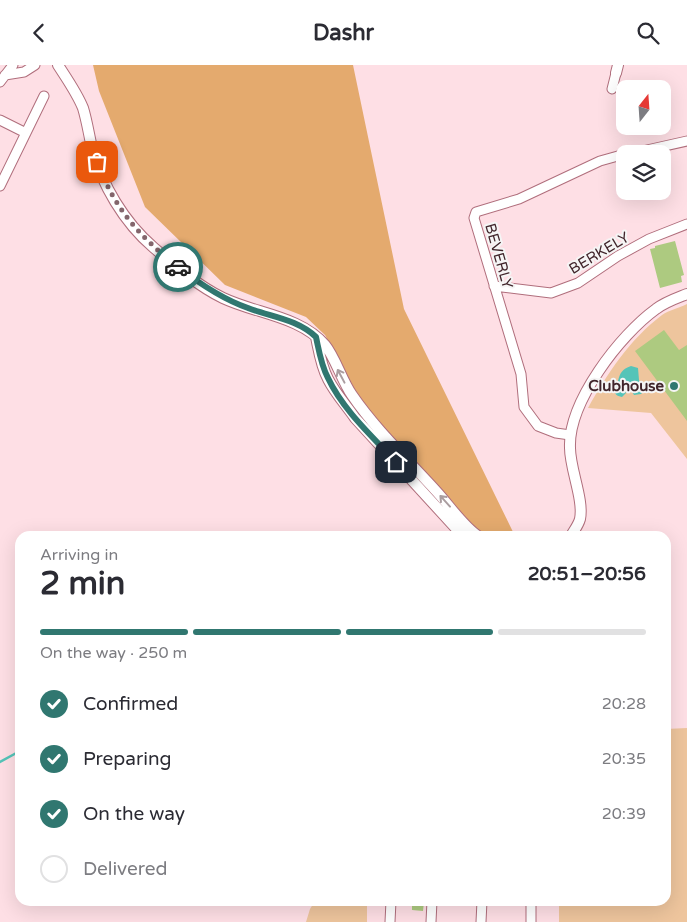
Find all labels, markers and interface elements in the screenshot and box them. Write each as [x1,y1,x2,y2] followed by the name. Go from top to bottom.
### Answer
[25,19,53,47] icon: back
[634,19,662,47] icon: search
[313,20,374,46] text: Dashr
[616,80,671,135] north arrow
[616,80,671,200] map controls
[76,141,118,183] pin
[616,145,671,200] button: layers
[83,148,111,176] icon: bag
[481,221,517,291] street label: BEVERLY
[566,228,633,278] street label: BERKELY
[153,242,203,292] courier
[164,253,192,281] icon: car
[336,369,346,384] one-way arrow
[588,377,665,395] place label: Clubhouse
[668,380,680,392] marker: Clubhouse
[375,441,417,483] pin
[382,448,410,476] icon: home
[439,494,451,507] one-way arrow
[40,545,118,565] text: Arriving in
[528,563,646,585] text: 20:51–20:56
[40,565,125,603] text: 2 min
[40,643,187,663] text: On the way · 250 m
[40,690,68,718] icon: check
[83,693,178,715] text: Confirmed
[602,694,646,714] text: 20:28
[40,745,68,773] icon: check
[83,748,172,770] text: Preparing
[602,749,646,769] text: 20:35
[40,800,68,828] icon: check
[83,803,185,825] text: On the way
[602,804,646,824] text: 20:39
[83,858,168,880] text: Delivered

